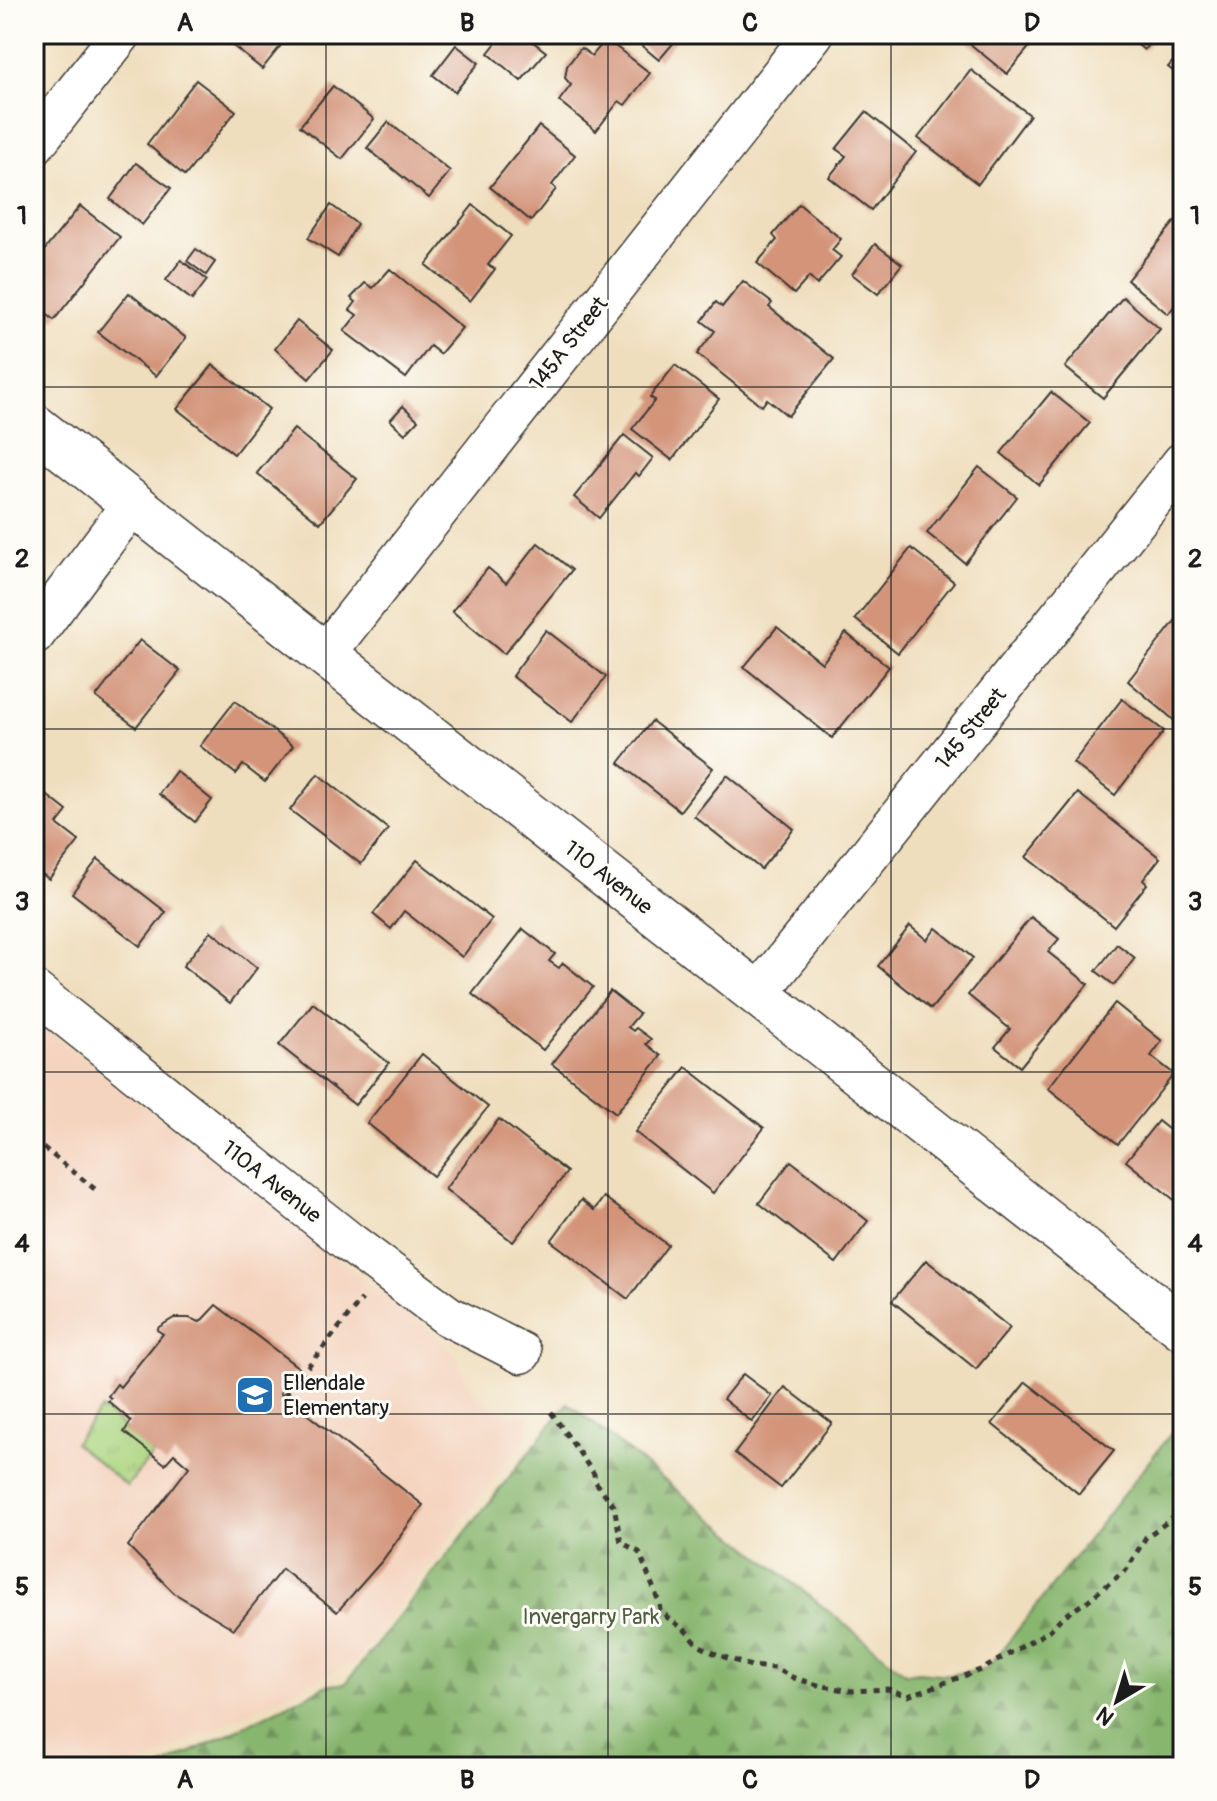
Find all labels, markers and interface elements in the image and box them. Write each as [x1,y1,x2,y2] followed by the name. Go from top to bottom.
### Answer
[177,7,194,39] text: A
[460,7,474,39] text: B
[742,7,758,39] text: C
[1024,7,1040,39] text: D
[17,200,27,232] text: 1
[1190,200,1200,232] text: 1
[523,291,614,396] street label: 145A Street
[15,543,29,575] text: 2
[1188,543,1202,575] text: 2
[929,682,1012,775] street label: 145 Street
[559,835,658,921] street label: 110 Avenue
[15,886,29,918] text: 3
[1188,886,1202,918] text: 3
[216,1134,327,1230] street label: 110A Avenue
[14,1228,30,1260] text: 4
[1187,1228,1203,1260] text: 4
[283,1369,389,1422] place label: Ellendale Elementary
[234,1374,276,1416] school or university icon: Ellendale Elementary
[15,1571,29,1603] text: 5
[1188,1571,1202,1603] text: 5
[523,1603,659,1631] park label: Invergarry Park
[1077,1661,1157,1741] north arrow
[1091,1700,1120,1732] text: N
[177,1764,194,1796] text: A
[460,1764,474,1796] text: B
[742,1764,758,1796] text: C
[1024,1764,1040,1796] text: D

